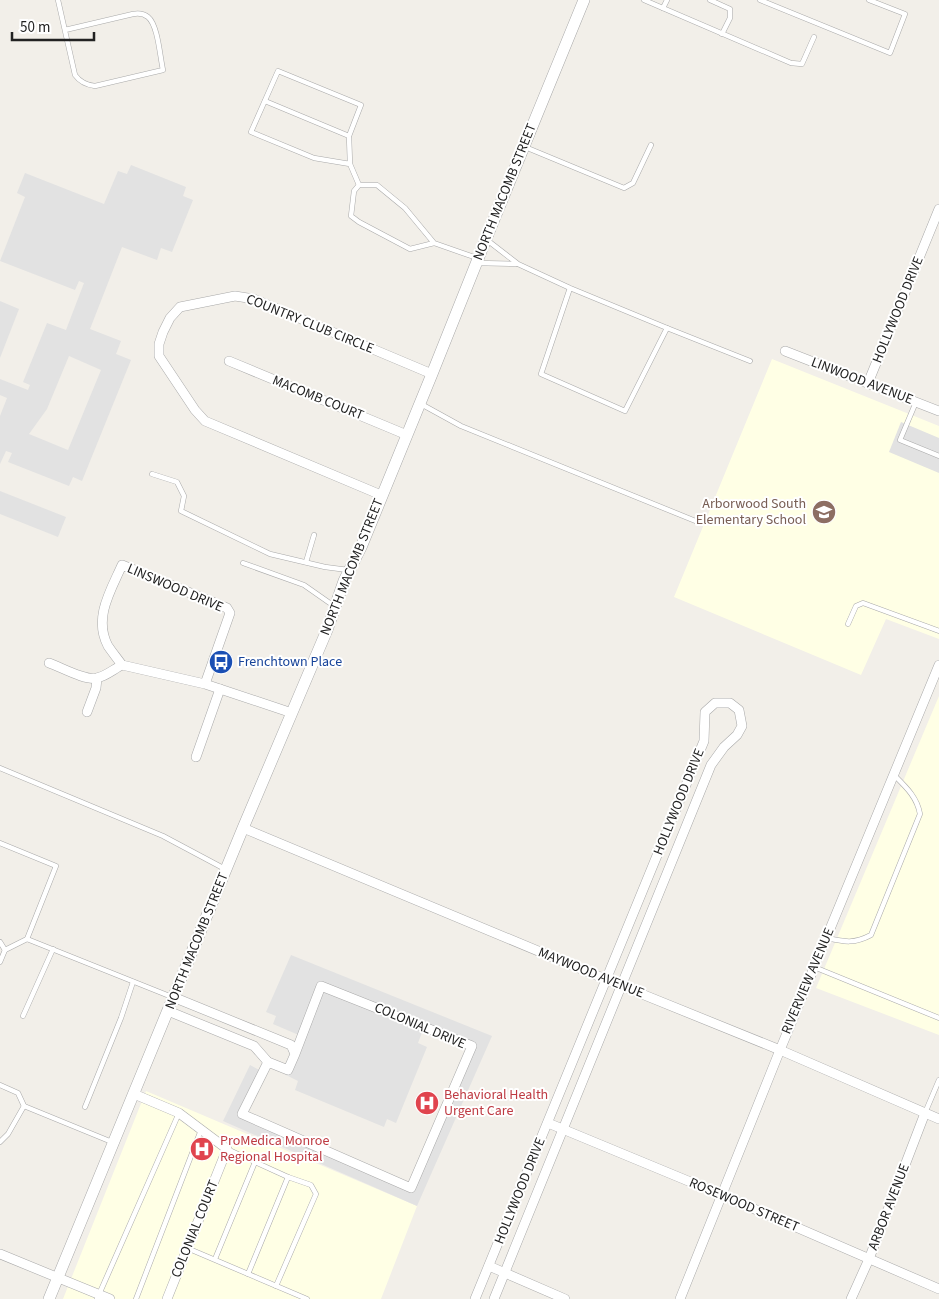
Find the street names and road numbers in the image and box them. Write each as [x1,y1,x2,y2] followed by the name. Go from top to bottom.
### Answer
[468,120,542,264] street label: NORTH MACOMB STREET
[867,254,929,366] street label: HOLLYWOOD DRIVE
[243,289,377,359] street label: COUNTRY CLUB CIRCLE
[808,352,916,410] street label: LINWOOD AVENUE
[269,371,367,426] street label: MACOMB COURT
[315,495,389,639] street label: NORTH MACOMB STREET
[124,559,226,617] street label: LINSWOOD DRIVE
[648,746,710,858] street label: HOLLYWOOD DRIVE
[160,869,234,1013] street label: NORTH MACOMB STREET
[777,925,839,1037] street label: RIVERVIEW AVENUE
[535,943,647,1003] street label: MAYWOOD AVENUE
[371,998,469,1054] street label: COLONIAL DRIVE
[489,1135,551,1247] street label: HOLLYWOOD DRIVE
[863,1161,915,1253] street label: ARBOR AVENUE
[686,1173,803,1237] street label: ROSEWOOD STREET
[166,1177,224,1281] street label: COLONIAL COURT

